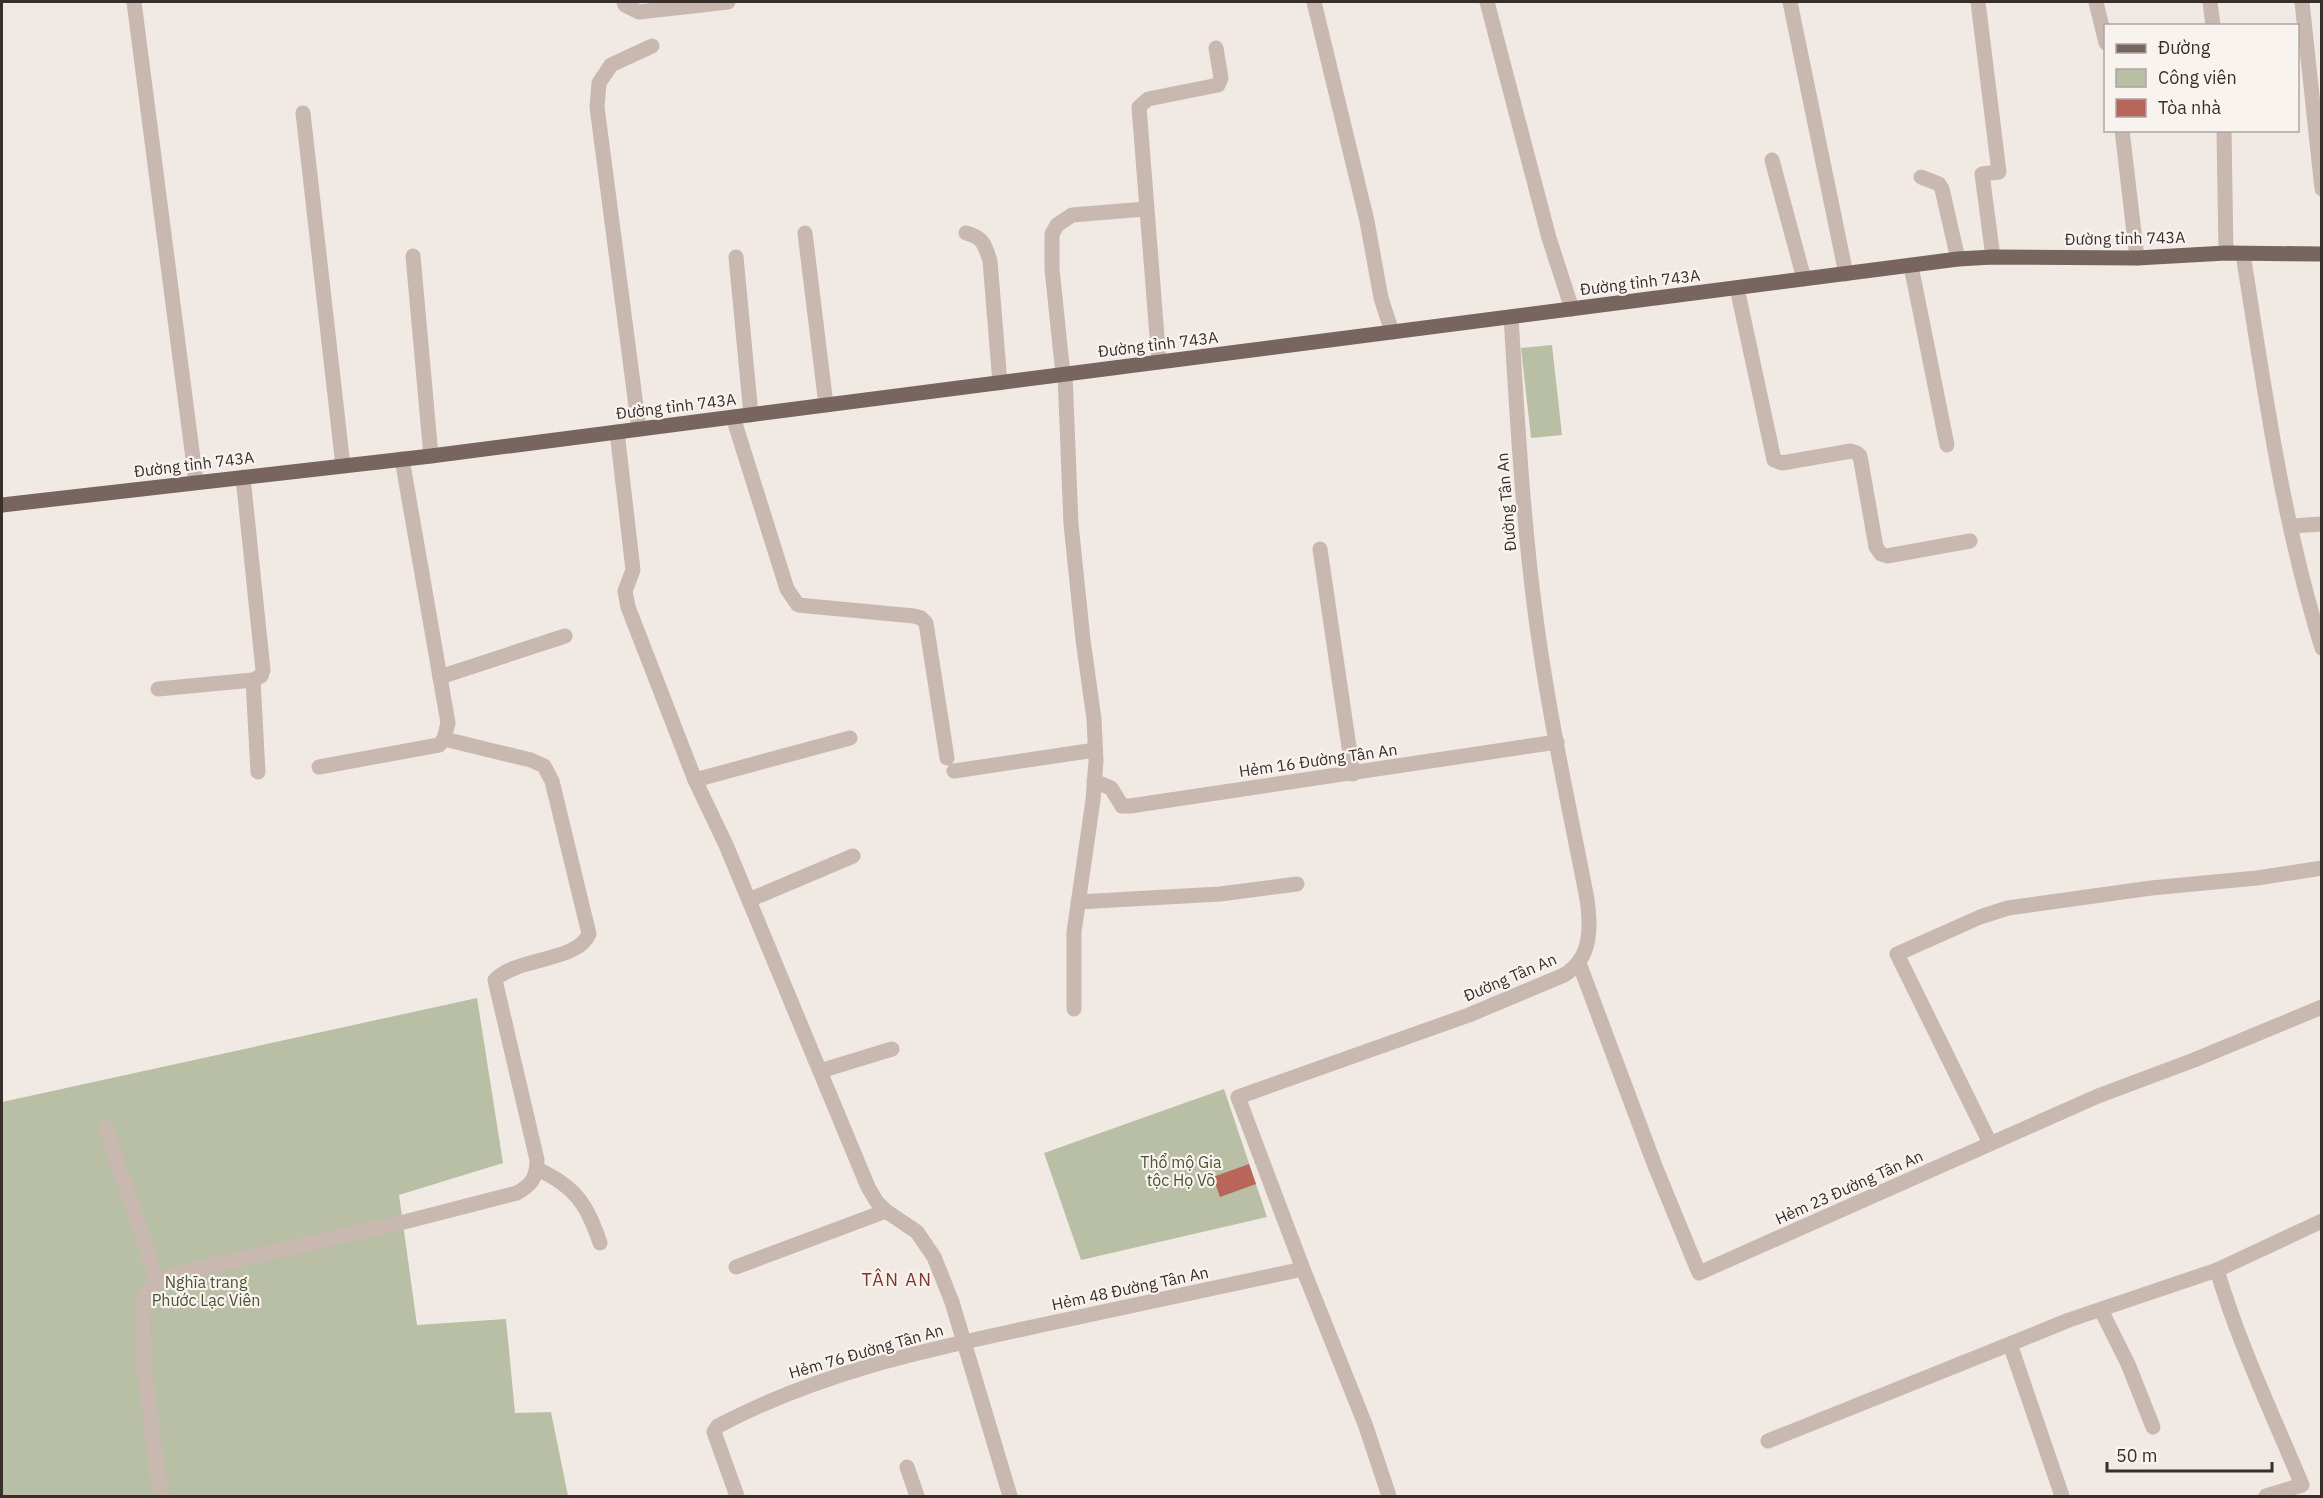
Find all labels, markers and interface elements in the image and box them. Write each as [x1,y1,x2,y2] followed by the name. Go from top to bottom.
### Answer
[2104,24,2299,132] legend
[2158,36,2211,59] text: Đường
[2158,66,2237,89] text: Công viên
[2158,96,2222,119] text: Tòa nhà
[2064,227,2186,249] street label: Đường tỉnh 743A
[1579,265,1701,299] street label: Đường tỉnh 743A
[1097,327,1219,361] street label: Đường tỉnh 743A
[615,389,737,423] street label: Đường tỉnh 743A
[133,447,255,481] street label: Đường tỉnh 743A
[1492,452,1520,552] street label: Đường Tân An
[1238,739,1398,781] street label: Hẻm 16 Đường Tân An
[1461,948,1559,1006] street label: Đường Tân An
[1772,1145,1926,1229] street label: Hẻm 23 Đường Tân An
[1140,1152,1222,1190] park label: Thổ mộ Gia tộc Họ Võ
[1050,1262,1210,1314] street label: Hẻm 48 Đường Tân An
[862,1268,932,1291] district label: TÂN AN
[152,1272,260,1310] park label: Nghĩa trang Phước Lạc Viên
[786,1319,946,1383] street label: Hẻm 76 Đường Tân An
[2107,1435,2272,1473] scale bar
[2116,1444,2158,1467] text: 50 m

